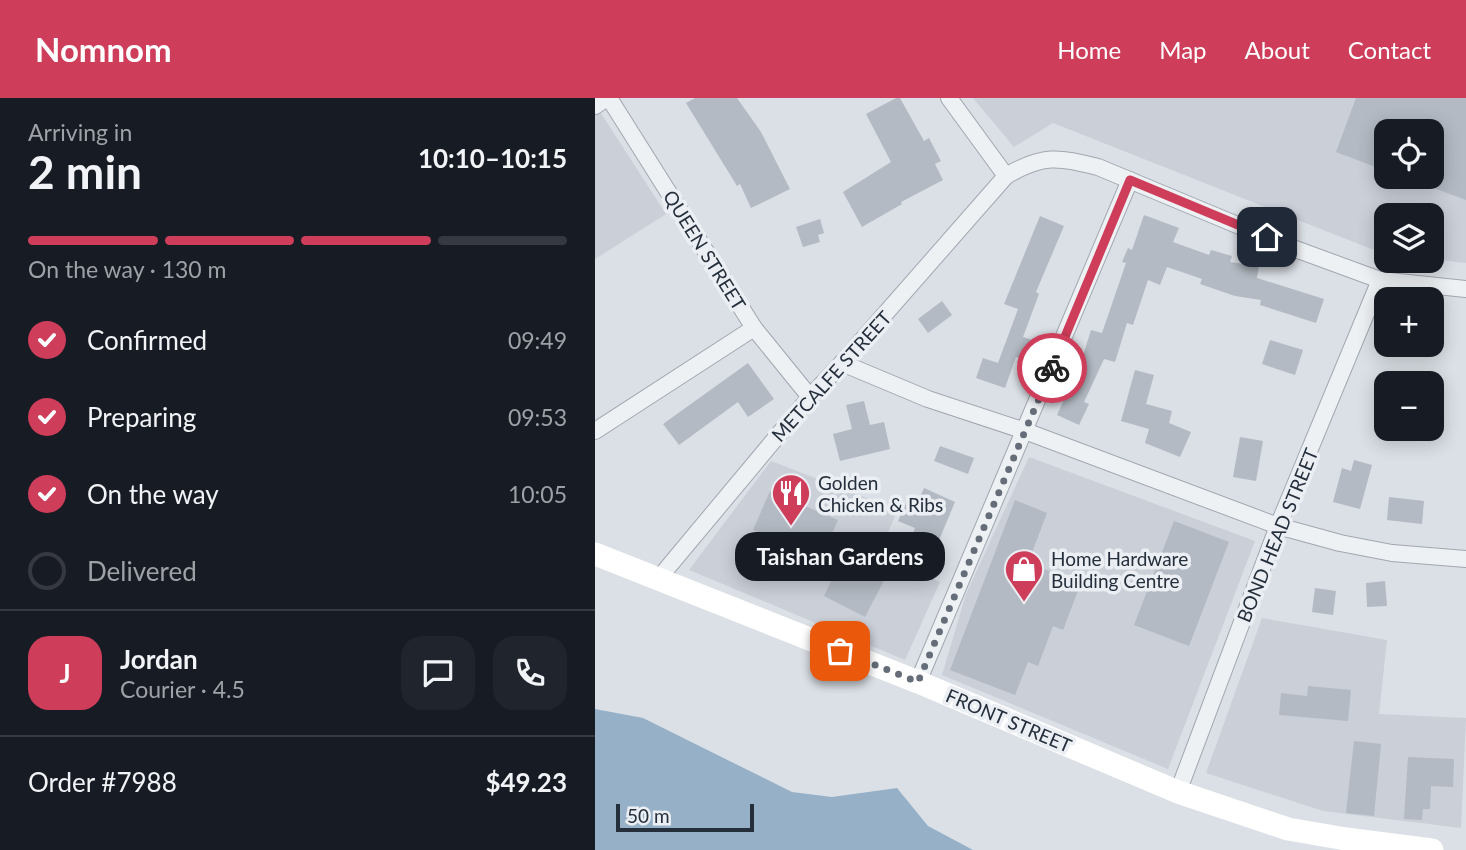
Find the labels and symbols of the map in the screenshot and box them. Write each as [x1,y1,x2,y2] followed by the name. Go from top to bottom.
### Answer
[659,186,751,314] street label: QUEEN STREET
[1237,207,1297,267] pin
[766,306,896,446] street label: METCALFE STREET
[1017,333,1087,403] courier
[1232,445,1322,625] street label: BOND HEAD STREET
[818,471,943,516] place label: Golden Chicken & Ribs
[770,472,812,527] restaurant icon: Golden Chicken & Ribs
[735,532,945,581] callout: Taishan Gardens
[1051,547,1188,592] place label: Home Hardware Building Centre
[1003,548,1045,603] shop icon: Home Hardware Building Centre
[810,621,870,681] pin
[943,683,1075,757] street label: FRONT STREET
[616,801,754,833] scale bar

